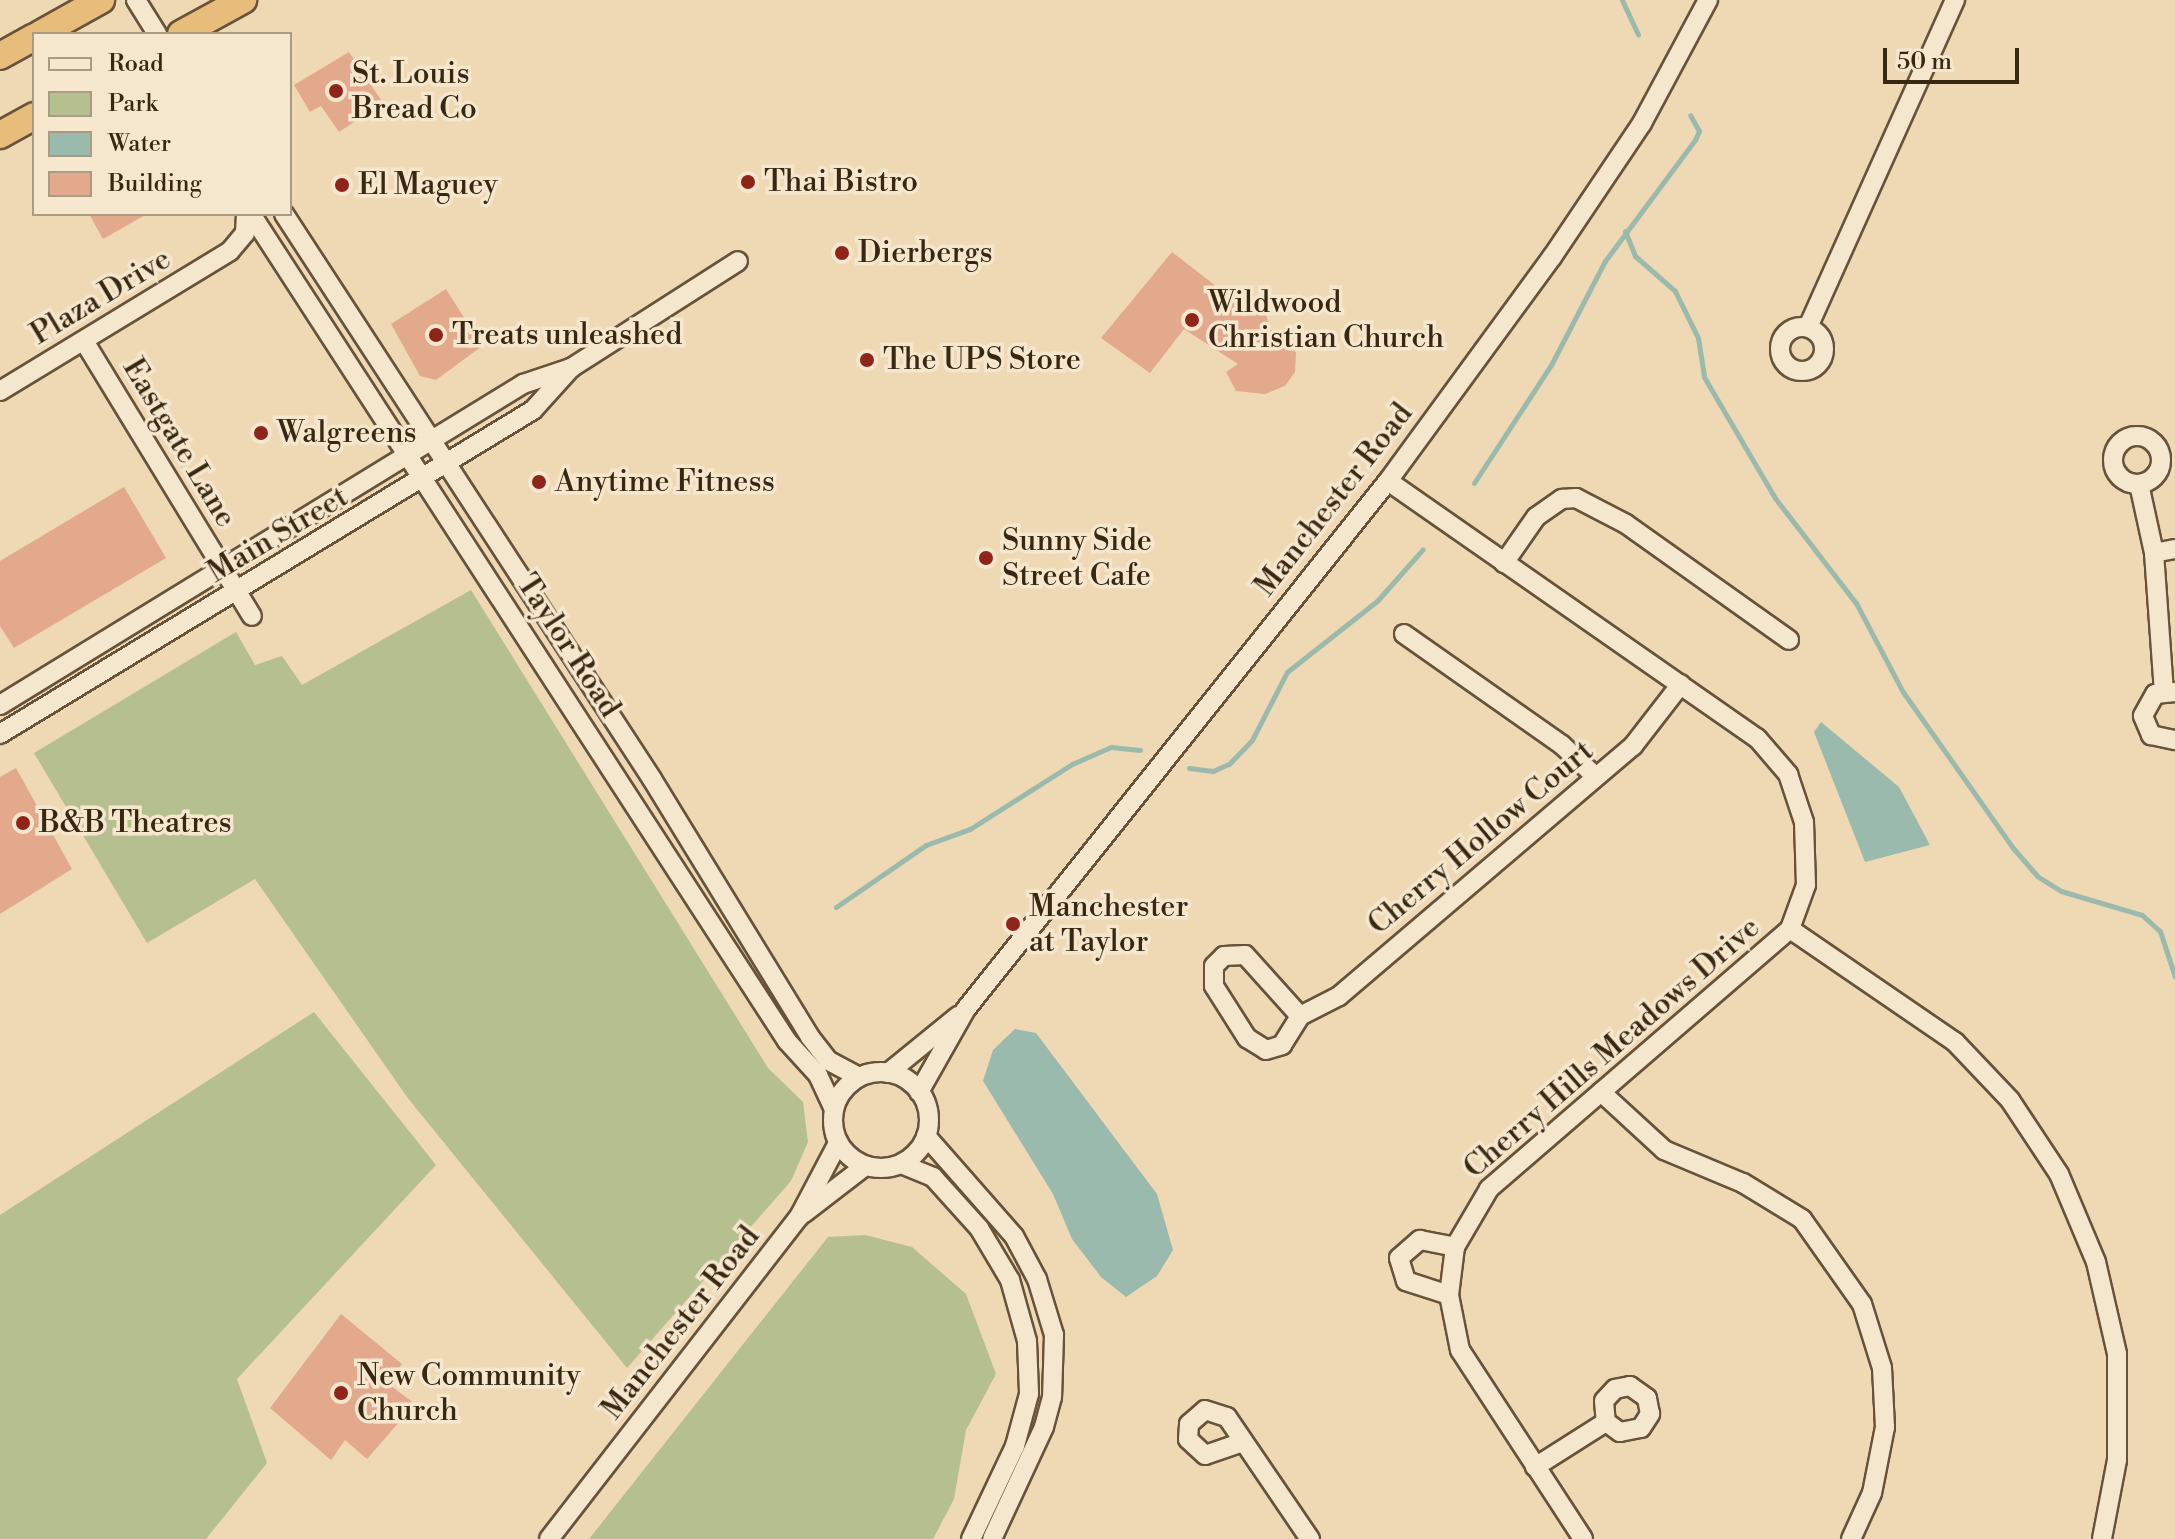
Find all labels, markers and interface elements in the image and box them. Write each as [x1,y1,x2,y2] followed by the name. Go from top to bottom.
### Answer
[32,32,292,216] legend
[1887,32,2023,82] scale bar
[1897,47,1952,77] text: 50 m
[108,49,164,79] text: Road
[352,56,477,126] place label: St. Louis Bread Co
[327,82,345,100] marker: St. Louis Bread Co
[108,89,158,119] text: Park
[108,129,171,159] text: Water
[764,164,918,200] place label: Thai Bistro
[358,167,498,203] place label: El Maguey
[108,169,202,199] text: Building
[739,173,757,191] marker: Thai Bistro
[333,176,351,194] marker: El Maguey
[858,235,993,271] place label: Dierbergs
[25,241,177,353] street label: Plaza Drive
[833,244,851,262] marker: Dierbergs
[1208,285,1444,356] place label: Wildwood Christian Church
[1183,311,1201,329] marker: Wildwood Christian Church
[452,317,682,353] place label: Treats unleashed
[427,326,445,344] marker: Treats unleashed
[883,342,1081,378] place label: The UPS Store
[858,351,876,369] marker: The UPS Store
[115,352,243,534] street label: Eastgate Lane
[1247,396,1421,604] street label: Manchester Road
[277,415,417,451] place label: Walgreens
[252,424,270,442] marker: Walgreens
[555,464,775,500] place label: Anytime Fitness
[530,473,548,491] marker: Anytime Fitness
[201,479,355,591] street label: Main Street
[1002,523,1152,594] place label: Sunny Side Street Cafe
[977,549,995,567] marker: Sunny Side Street Cafe
[508,568,628,724] street label: Taylor Road
[1361,733,1601,943] street label: Cherry Hollow Court
[39,805,232,841] place label: B&B Theatres
[14,814,32,832] marker: B&B Theatres
[1029,889,1188,960] place label: Manchester at Taylor
[1457,910,1767,1186] street label: Cherry Hills Meadows Drive
[1004,915,1022,933] marker: Manchester at Taylor
[594,1219,768,1427] street label: Manchester Road
[357,1358,581,1428] place label: New Community Church
[332,1384,350,1402] marker: New Community Church

